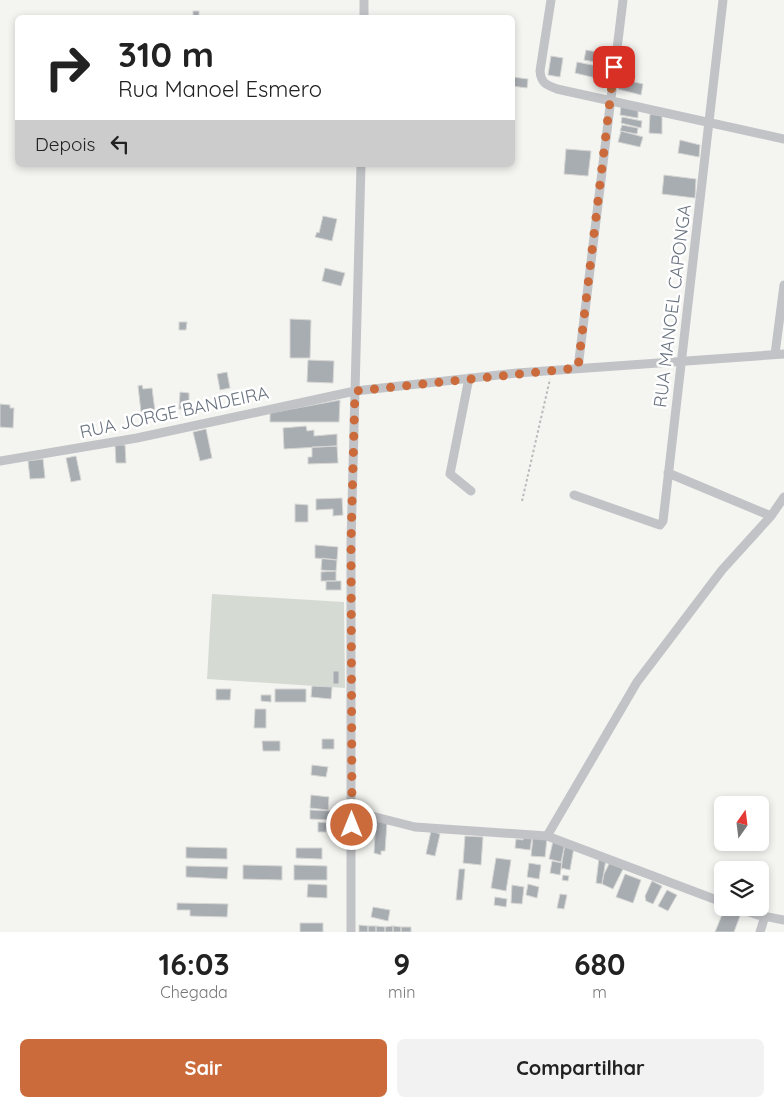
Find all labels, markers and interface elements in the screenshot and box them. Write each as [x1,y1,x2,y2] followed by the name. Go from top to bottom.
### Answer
[118,32,214,76] text: 310 m
[35,35,100,100] icon: right
[593,46,635,88] pin
[600,53,628,81] icon: arrive
[118,75,322,103] text: Rua Manoel Esmero
[106,130,134,158] icon: left
[35,132,96,156] text: Depois
[648,203,696,409] street label: RUA MANOEL CAPONGA
[77,381,271,443] street label: RUA JORGE BANDEIRA
[714,796,769,851] north arrow
[714,796,769,916] map controls
[325,798,377,850] position arrow
[714,861,769,916] button: layers
[159,945,230,983] text: 16:03
[393,945,410,983] text: 9
[574,945,625,983] text: 680
[160,982,228,1002] text: Chegada
[388,982,415,1002] text: min
[592,982,607,1002] text: m
[20,1039,387,1097] button: Sair
[397,1039,764,1097] button: Compartilhar

